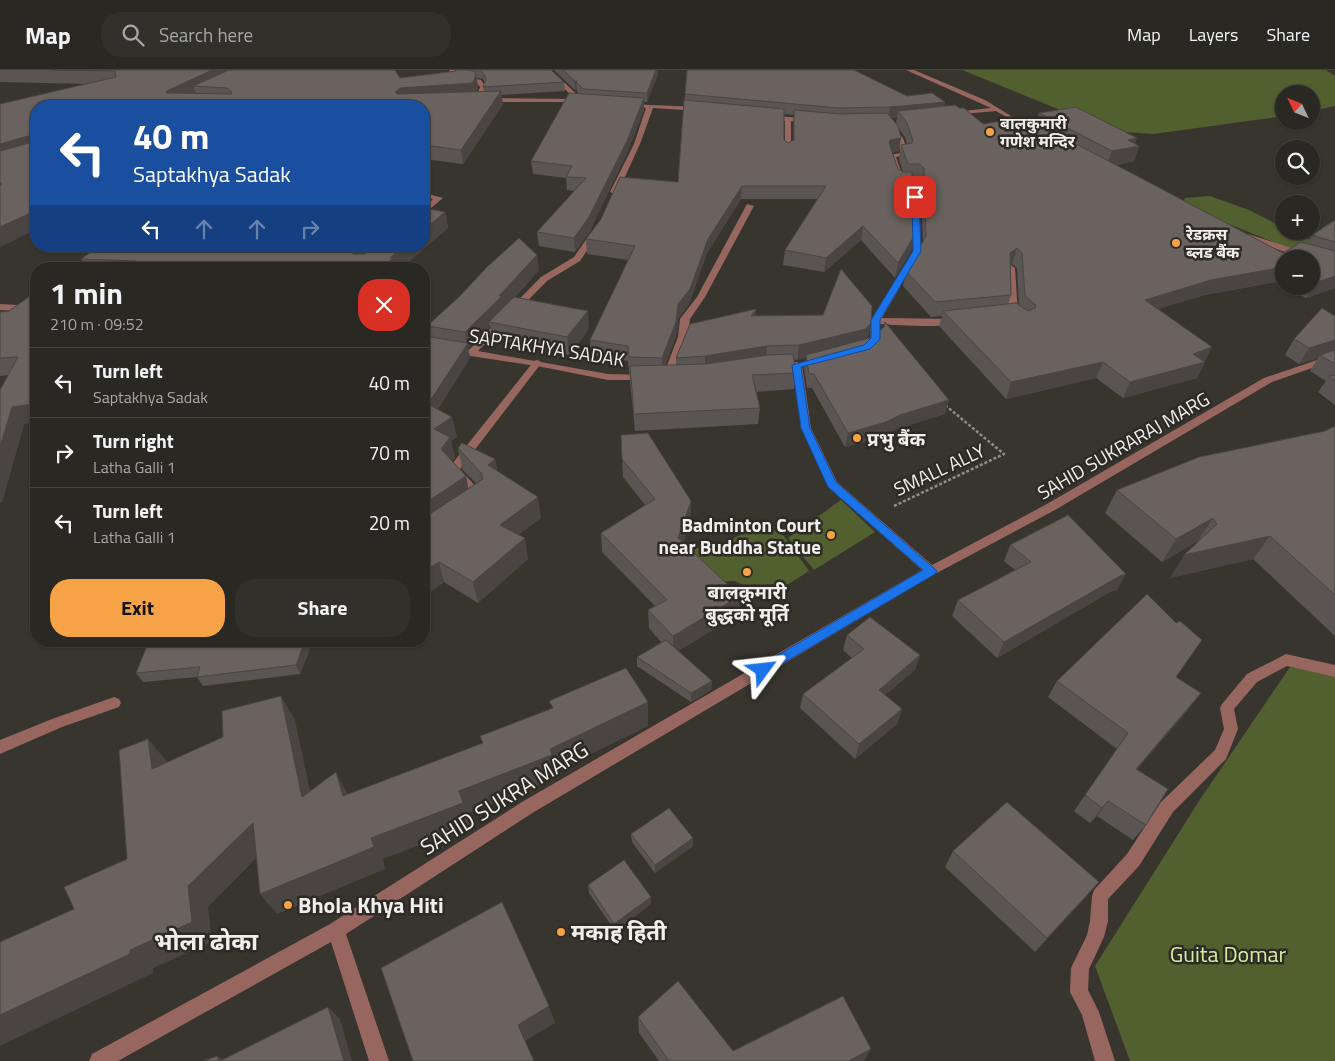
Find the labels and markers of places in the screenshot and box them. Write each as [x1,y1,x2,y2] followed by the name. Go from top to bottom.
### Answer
[1000,111,1076,153] place label: बालकुमारी गणेश मन्दिर
[984,126,996,138] marker: बालकुमारी गणेश मन्दिर
[894,176,936,218] pin
[1185,222,1240,264] place label: रेडक्रस ब्लड बैंक
[1170,237,1182,249] marker: रेडक्रस ब्लड बैंक
[867,424,926,453] place label: प्रभु बैंक
[851,432,863,444] marker: प्रभु बैंक
[659,510,821,561] place label: Badminton Court near Buddha Statue
[825,529,837,541] marker: Badminton Court near Buddha Statue
[741,566,753,578] marker: बालकुमारी बुद्धको मूर्ति
[705,577,790,628] place label: बालकुमारी बुद्धको मूर्ति
[298,888,444,922] place label: Bhola Khya Hiti
[282,899,294,911] marker: Bhola Khya Hiti
[571,915,667,949] place label: मकाह हिती
[555,926,567,938] marker: मकाह हिती

